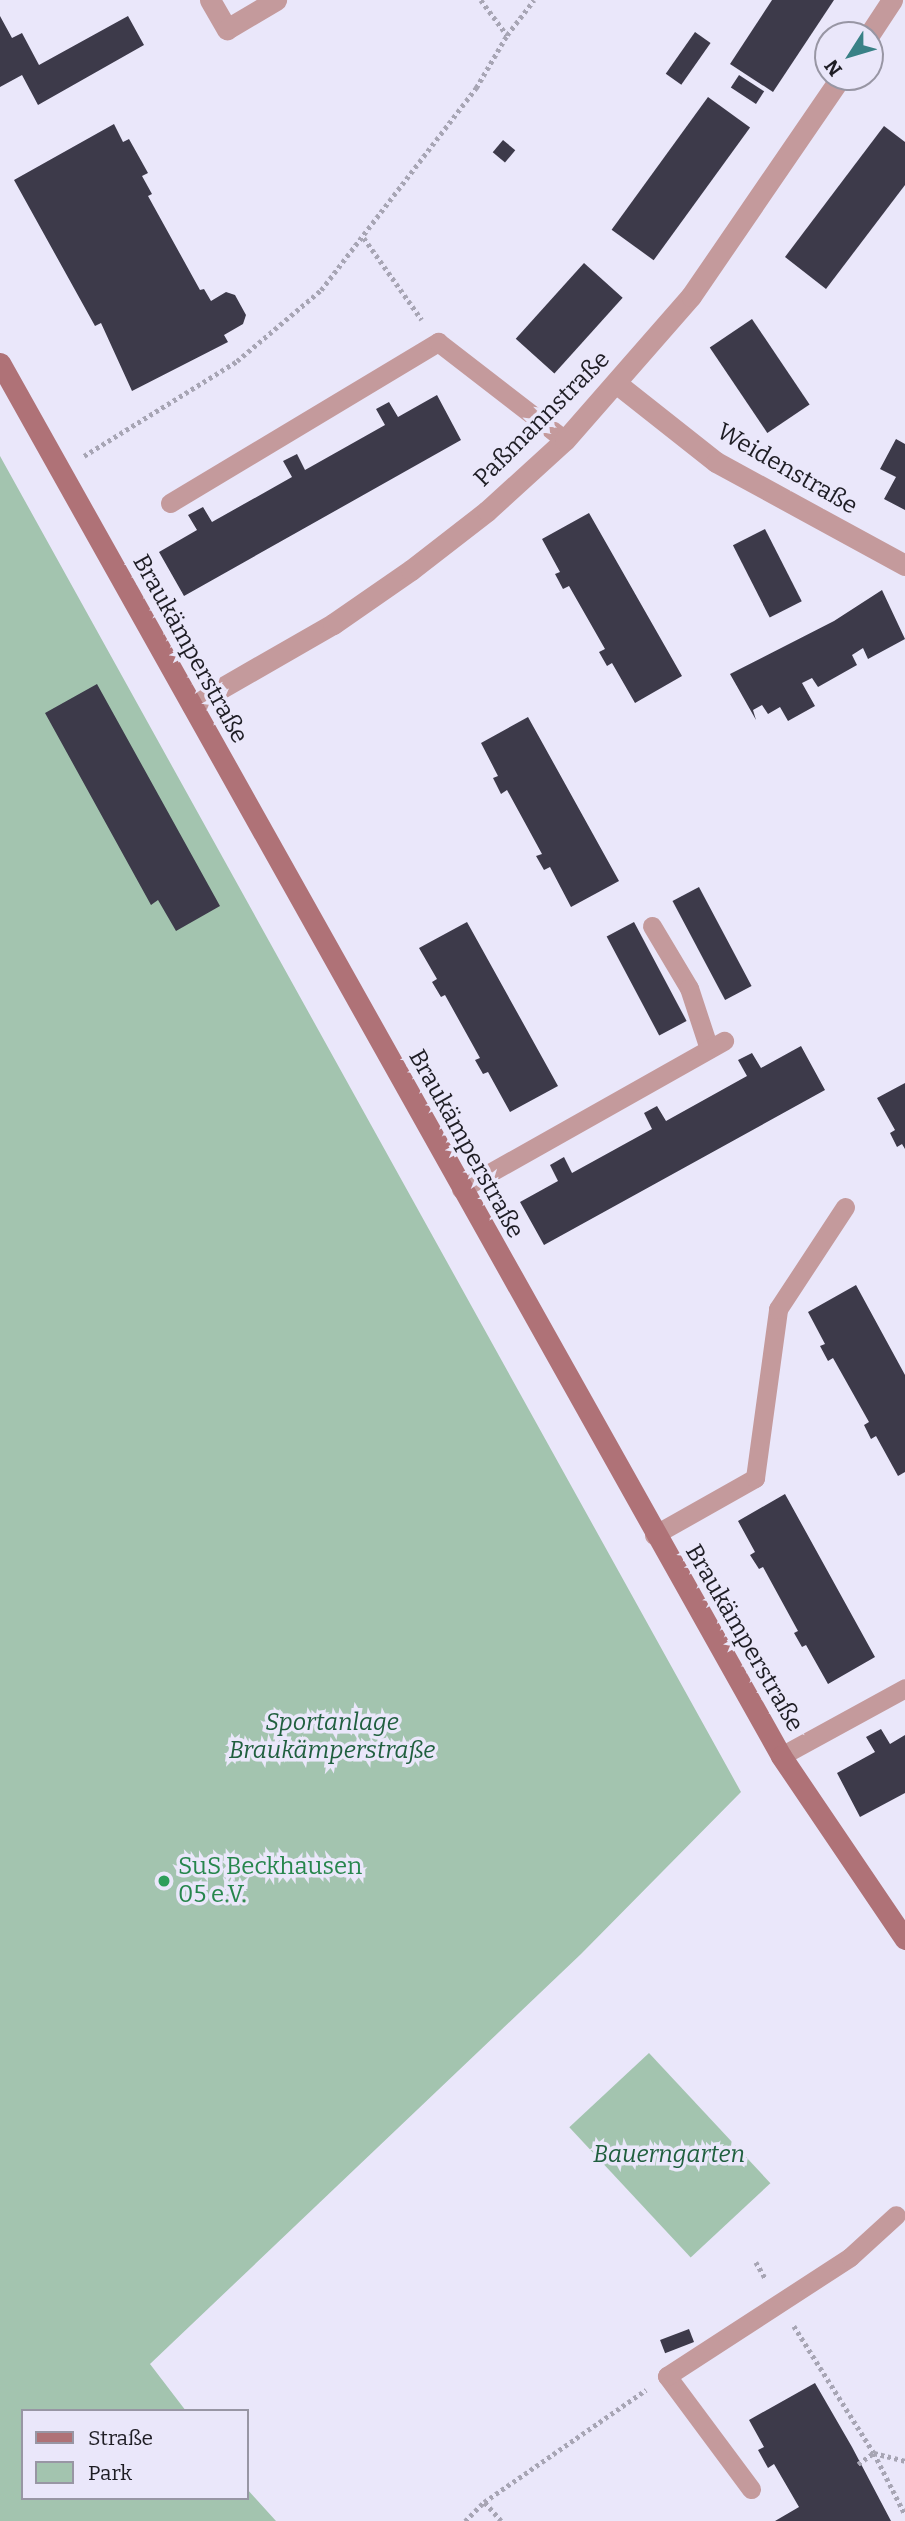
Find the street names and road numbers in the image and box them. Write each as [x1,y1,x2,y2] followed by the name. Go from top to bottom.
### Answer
[468,345,616,493] street label: Paßmannstraße
[712,417,862,521] street label: Weidenstraße
[126,550,254,748] street label: Braukämperstraße
[402,1045,530,1243] street label: Braukämperstraße
[679,1539,809,1737] street label: Braukämperstraße

